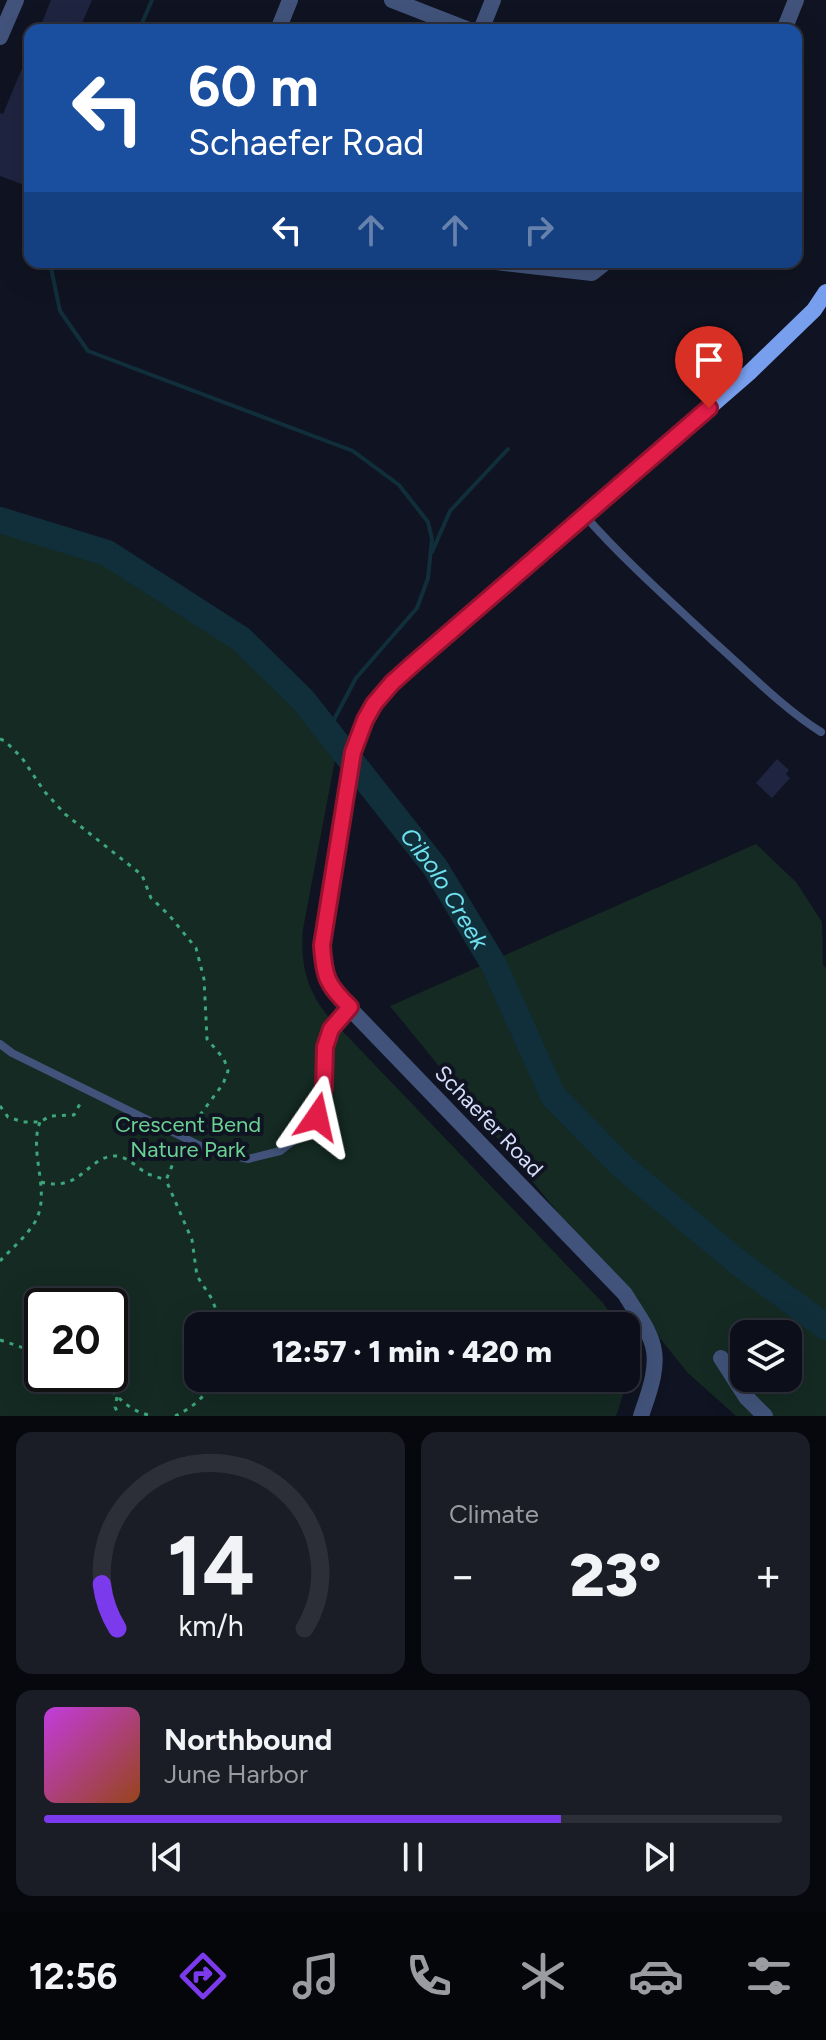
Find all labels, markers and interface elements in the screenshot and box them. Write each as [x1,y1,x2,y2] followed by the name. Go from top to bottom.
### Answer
[188,53,319,120] text: 60 m
[56,56,160,160] icon: left
[188,121,424,164] text: Schaefer Road
[265,208,309,252] icon: left
[349,208,393,252] icon: ahead
[433,208,477,252] icon: ahead
[517,208,561,252] icon: right
[675,326,743,408] pin
[687,338,731,382] icon: arrive
[395,821,496,955] water label: Cibolo Creek
[429,1060,549,1182] street label: Schaefer Road
[275,1075,359,1159] position arrow
[115,1111,261,1163] park label: Crescent Bend Nature Park
[24,1288,128,1392] speed limit sign: 20
[730,1320,802,1392] map controls
[730,1320,802,1392] button: layers
[272,1333,552,1370] text: 12:57 · 1 min · 420 m
[449,1498,539,1530] text: Climate
[167,1516,254,1616] text: 14
[570,1539,661,1611] text: 23°
[449,1549,476,1602] text: −
[755,1549,782,1602] text: +
[178,1609,243,1643] text: km/h
[164,1721,332,1758] text: Northbound
[164,1758,308,1790] text: June Harbor
[145,1835,189,1879] icon: previous
[391,1835,435,1879] icon: pause
[637,1835,681,1879] icon: next
[175,1948,231,2004] icon: directions
[288,1948,344,2004] icon: music
[401,1948,457,2004] icon: phone
[515,1948,571,2004] icon: climate
[628,1948,684,2004] icon: car
[741,1948,797,2004] icon: filters
[29,1955,117,1998] text: 12:56

